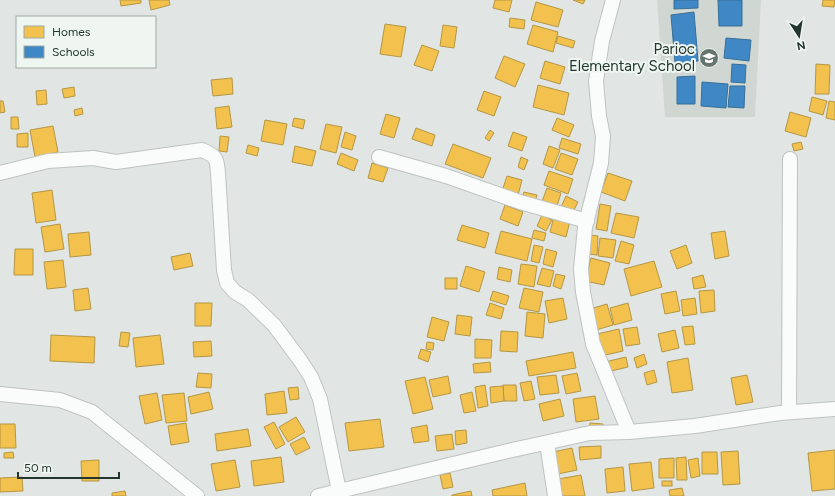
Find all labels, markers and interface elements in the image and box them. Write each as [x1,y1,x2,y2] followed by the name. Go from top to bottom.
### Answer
[16,16,156,68] legend
[779,16,819,56] north arrow
[52,25,91,39] text: Homes
[795,38,806,53] text: N
[569,40,695,75] place label: Parioc Elementary School
[52,45,95,59] text: Schools
[698,47,720,69] school or university icon: Parioc Elementary School
[18,454,119,480] scale bar
[24,461,52,475] text: 50 m

